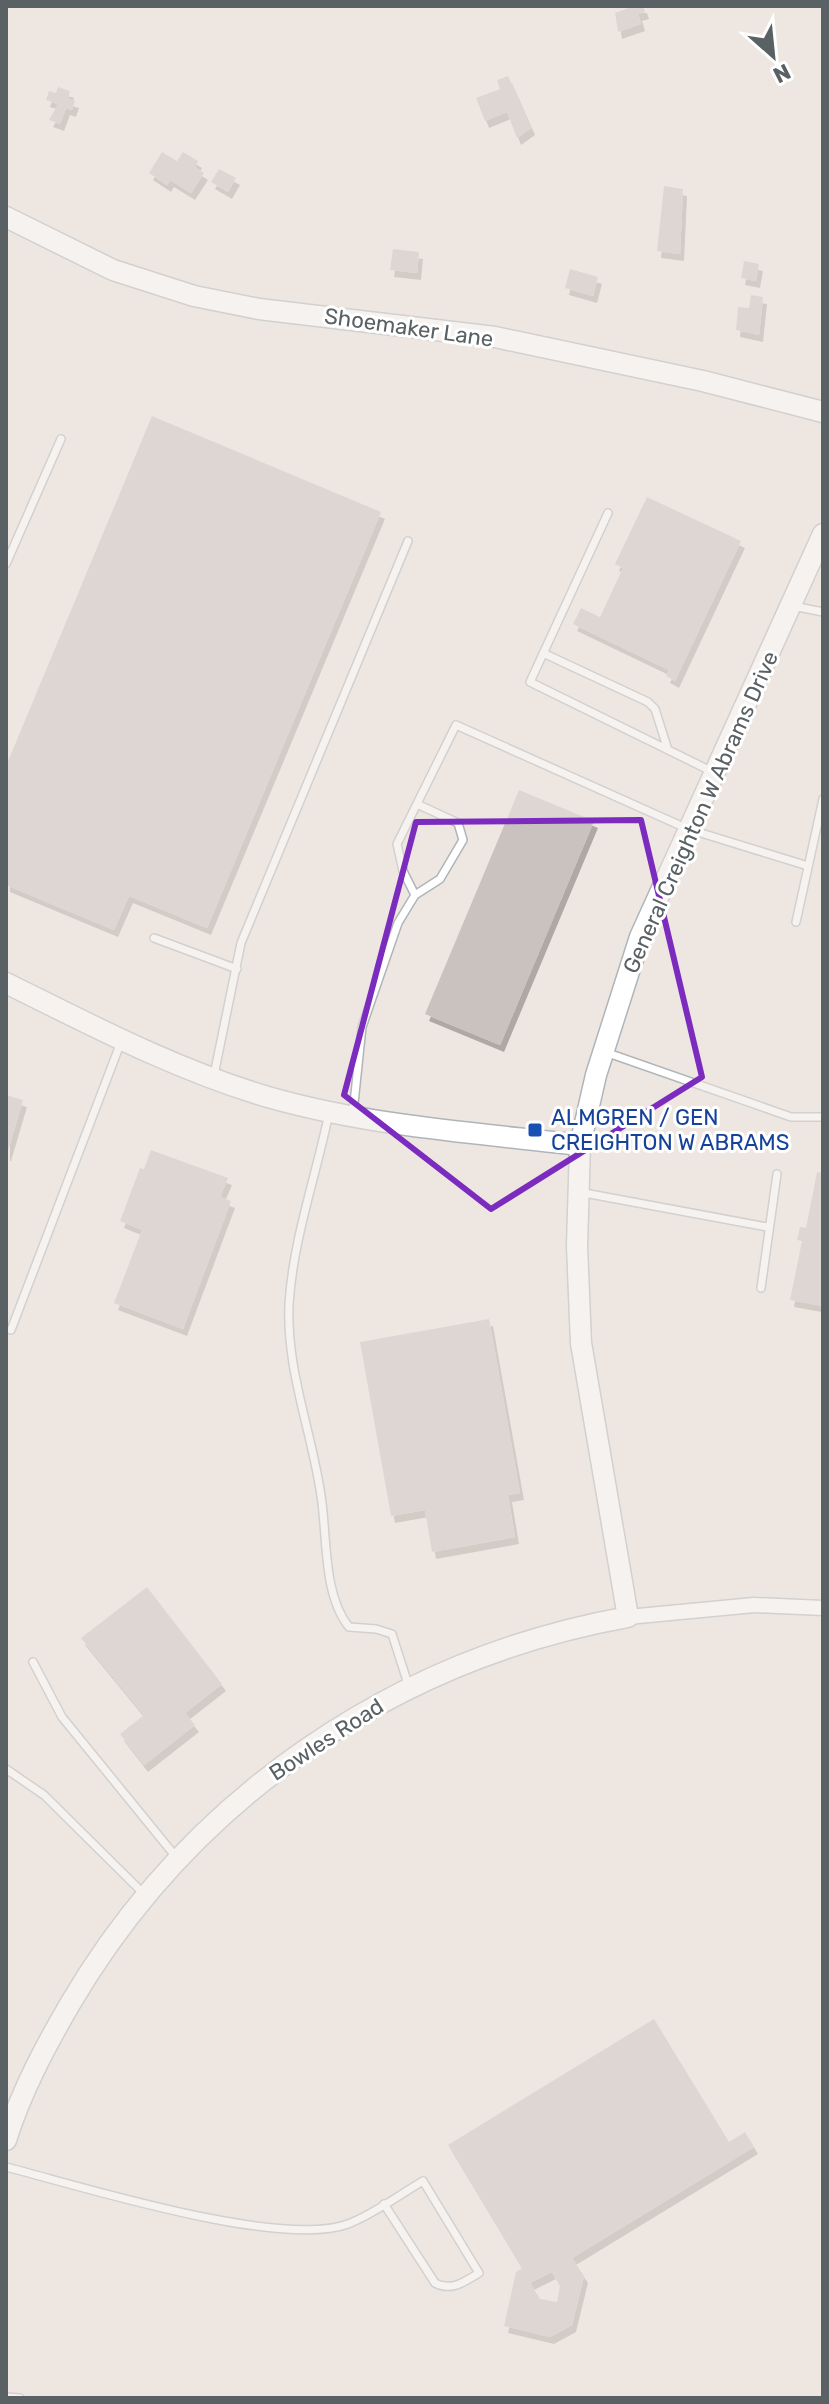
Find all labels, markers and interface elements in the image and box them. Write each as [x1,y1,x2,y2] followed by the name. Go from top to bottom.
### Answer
[733,16,813,96] north arrow
[769,58,795,89] text: N
[323,302,495,353] street label: Shoemaker Lane
[617,647,784,977] street label: General Creighton W Abrams Drive
[551,1104,790,1156] place label: ALMGREN / GEN CREIGHTON W ABRAMS
[526,1121,544,1139] marker: ALMGREN / GEN CREIGHTON W ABRAMS
[264,1692,389,1786] street label: Bowles Road

